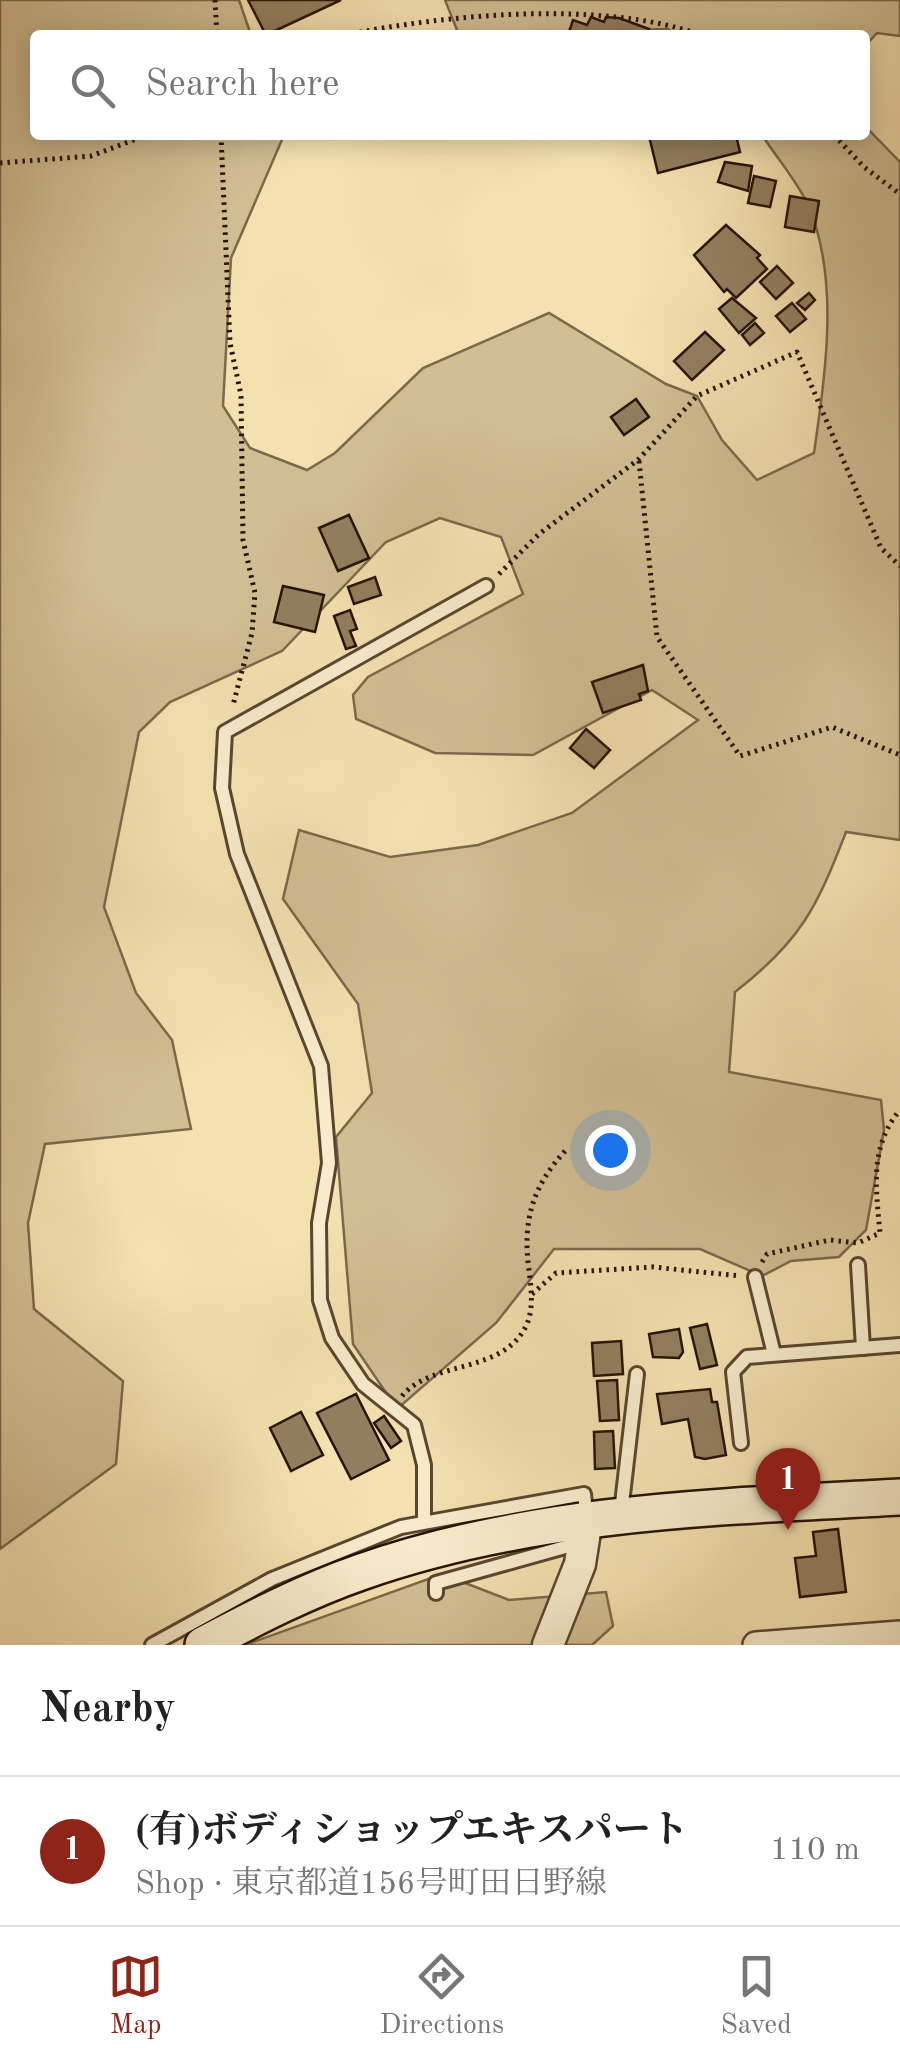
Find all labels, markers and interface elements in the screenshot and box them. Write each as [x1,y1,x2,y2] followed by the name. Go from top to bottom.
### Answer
[30,30,870,140] search box
[65,58,120,113] icon: search
[145,66,340,104] text: Search here
[585,1125,636,1176] your location
[756,1448,820,1530] pin: 1
[40,1689,176,1731] text: Nearby
[135,1813,689,1851] text: (有)ボディショップエキスパート
[63,1835,82,1867] text: 1
[770,1835,860,1867] text: 110 m
[135,1869,607,1901] text: Shop · 東京都道156号町田日野線
[108,1949,163,2044] tab: Map
[380,1949,504,2044] tab: Directions
[720,1949,792,2044] tab: Saved

